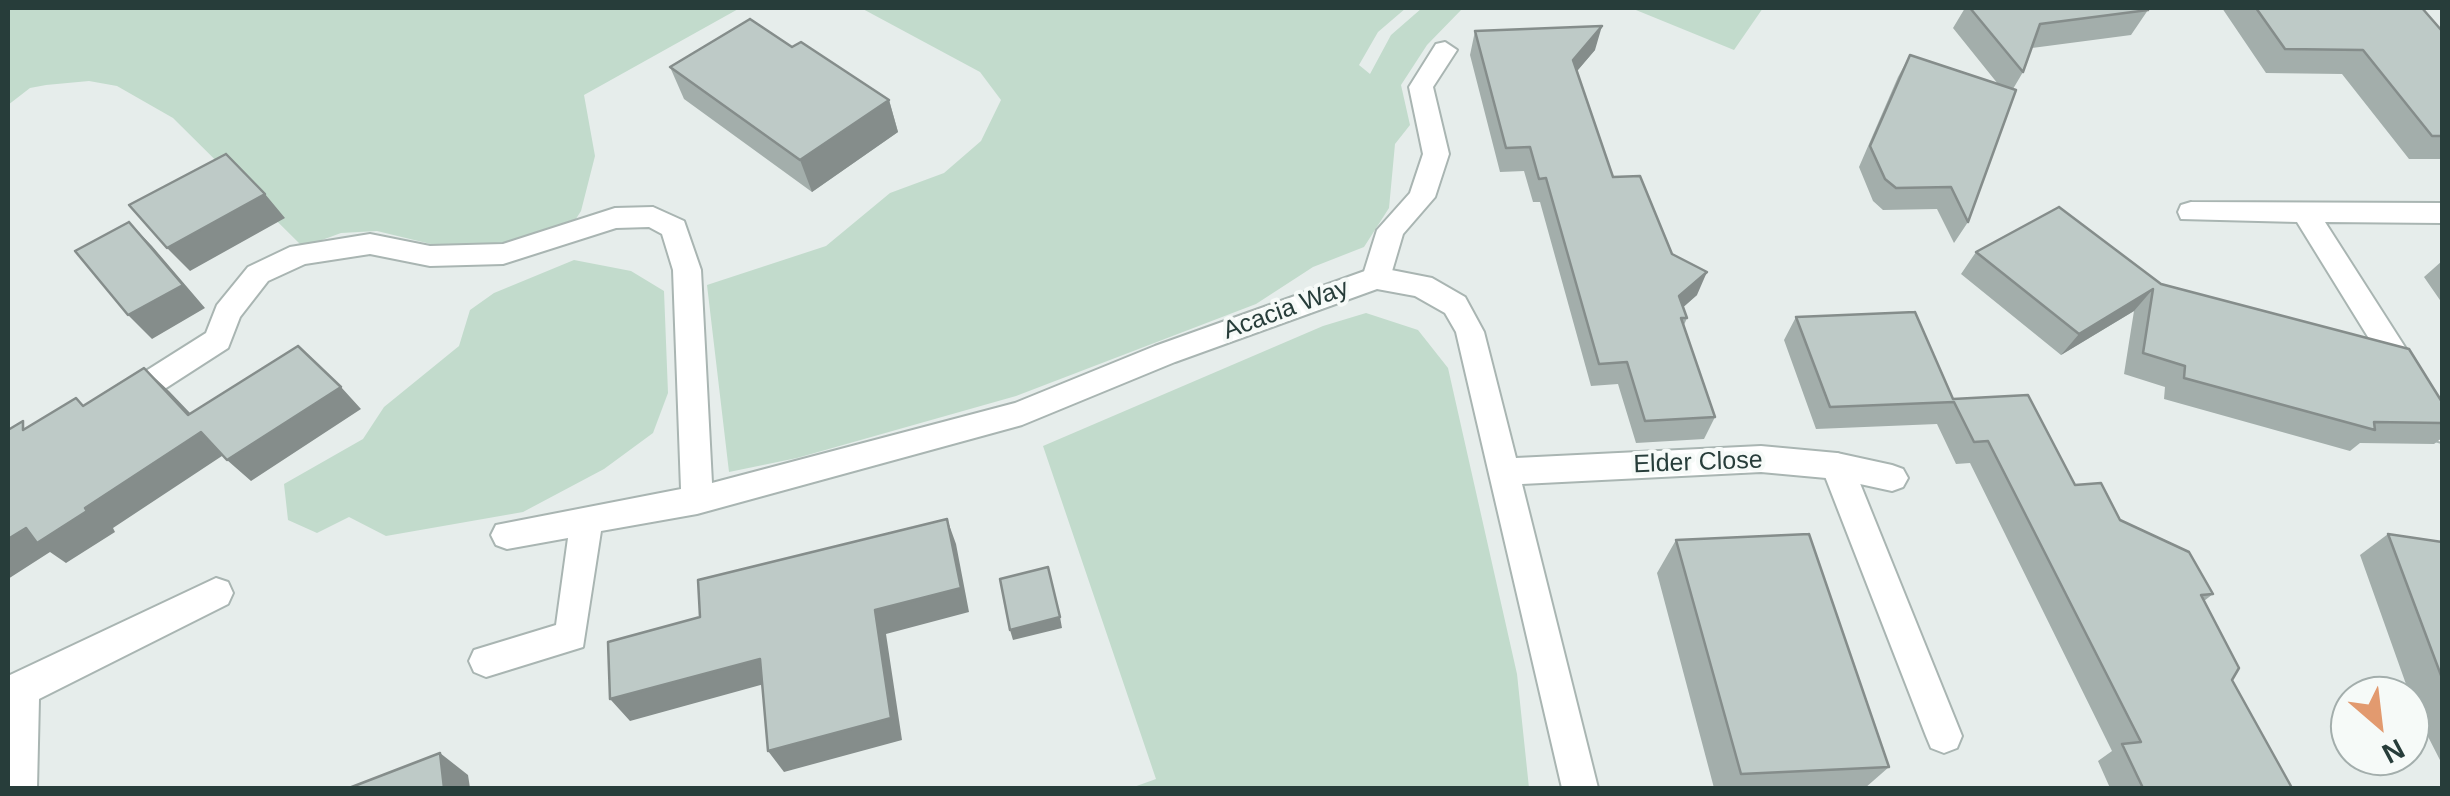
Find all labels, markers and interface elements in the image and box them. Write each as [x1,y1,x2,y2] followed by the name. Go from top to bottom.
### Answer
[1219,273,1353,347] street label: Acacia Way
[1633,446,1763,480] street label: Elder Close
[2330,676,2430,776] north arrow
[2377,733,2410,770] text: N

